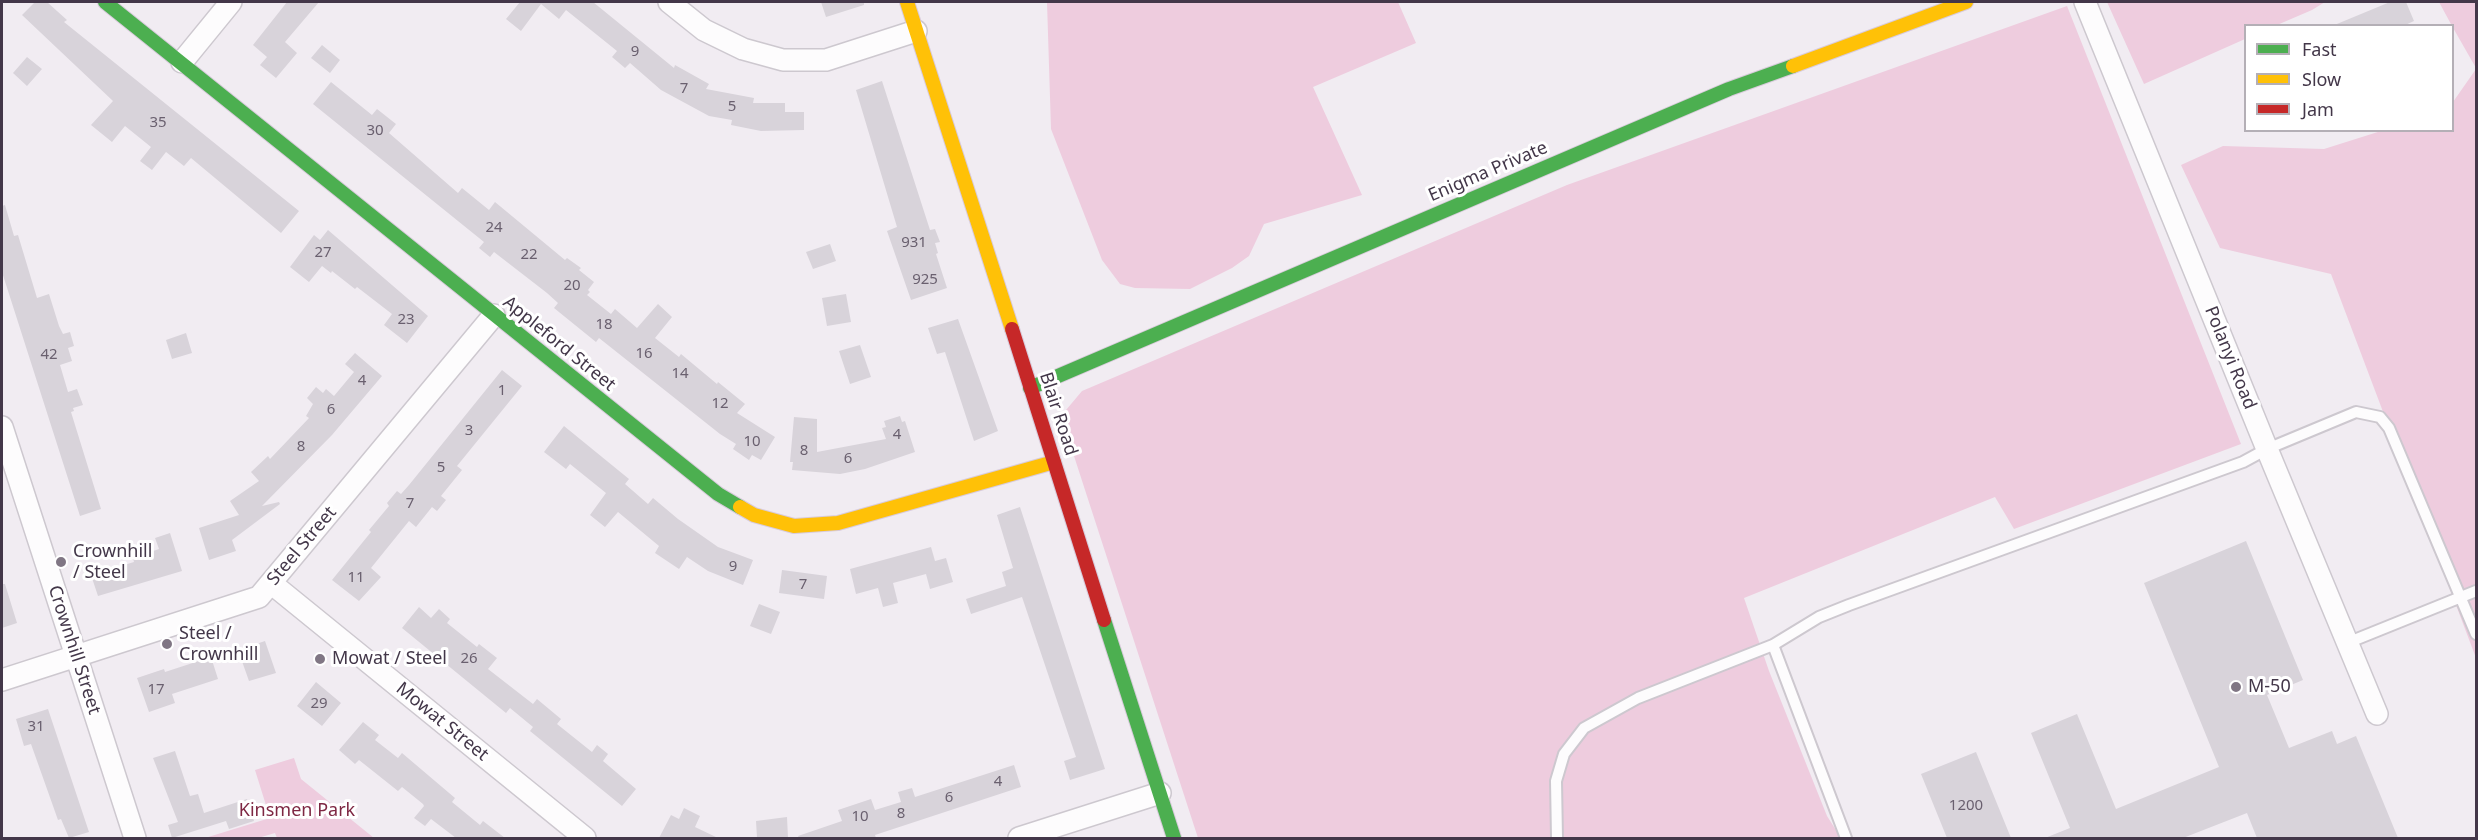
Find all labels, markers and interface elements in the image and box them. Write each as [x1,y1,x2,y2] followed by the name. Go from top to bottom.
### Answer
[2244,24,2454,132] legend
[2302,37,2337,61] text: Fast
[631,43,639,61] house number: 9
[2302,67,2341,91] text: Slow
[680,80,688,98] house number: 7
[2302,97,2334,121] text: Jam
[728,98,736,116] house number: 5
[149,114,167,132] house number: 35
[366,122,384,140] house number: 30
[1425,137,1551,207] street label: Enigma Private
[485,219,503,237] house number: 24
[901,234,927,252] house number: 931
[314,244,332,262] house number: 27
[520,246,538,264] house number: 22
[912,271,938,289] house number: 925
[563,277,581,295] house number: 20
[498,292,620,396] street label: Appleford Street
[2199,303,2261,413] street label: Polanyi Road
[397,311,415,329] house number: 23
[595,316,613,334] house number: 18
[635,345,653,363] house number: 16
[40,346,58,364] house number: 42
[671,365,689,383] house number: 14
[1034,370,1082,458] street label: Blair Road
[358,372,366,390] house number: 4
[498,382,506,400] house number: 1
[711,395,729,413] house number: 12
[327,401,335,419] house number: 6
[465,422,473,440] house number: 3
[893,426,901,444] house number: 4
[743,433,761,451] house number: 10
[297,438,305,456] house number: 8
[800,442,808,460] house number: 8
[844,450,852,468] house number: 6
[437,459,445,477] house number: 5
[406,495,414,513] house number: 7
[263,502,341,590] street label: Steel Street
[73,541,152,584] place label: Crownhill / Steel
[54,555,68,569] marker: Crownhill / Steel
[729,558,737,576] house number: 9
[347,569,365,587] house number: 11
[799,576,807,594] house number: 7
[43,583,105,717] street label: Crownhill Street
[179,623,258,666] place label: Steel / Crownhill
[160,637,174,651] marker: Steel / Crownhill
[332,648,447,670] place label: Mowat / Steel
[460,650,478,668] house number: 26
[313,652,327,666] marker: Mowat / Steel
[2248,676,2291,698] place label: M-50
[391,678,493,766] street label: Mowat Street
[2229,680,2243,694] marker: M-50
[147,681,165,699] house number: 17
[310,695,328,713] house number: 29
[27,718,45,736] house number: 31
[994,773,1002,791] house number: 4
[945,789,953,807] house number: 6
[1949,797,1983,815] house number: 1200
[239,800,355,822] park label: Kinsmen Park
[897,805,905,823] house number: 8
[851,808,869,826] house number: 10

